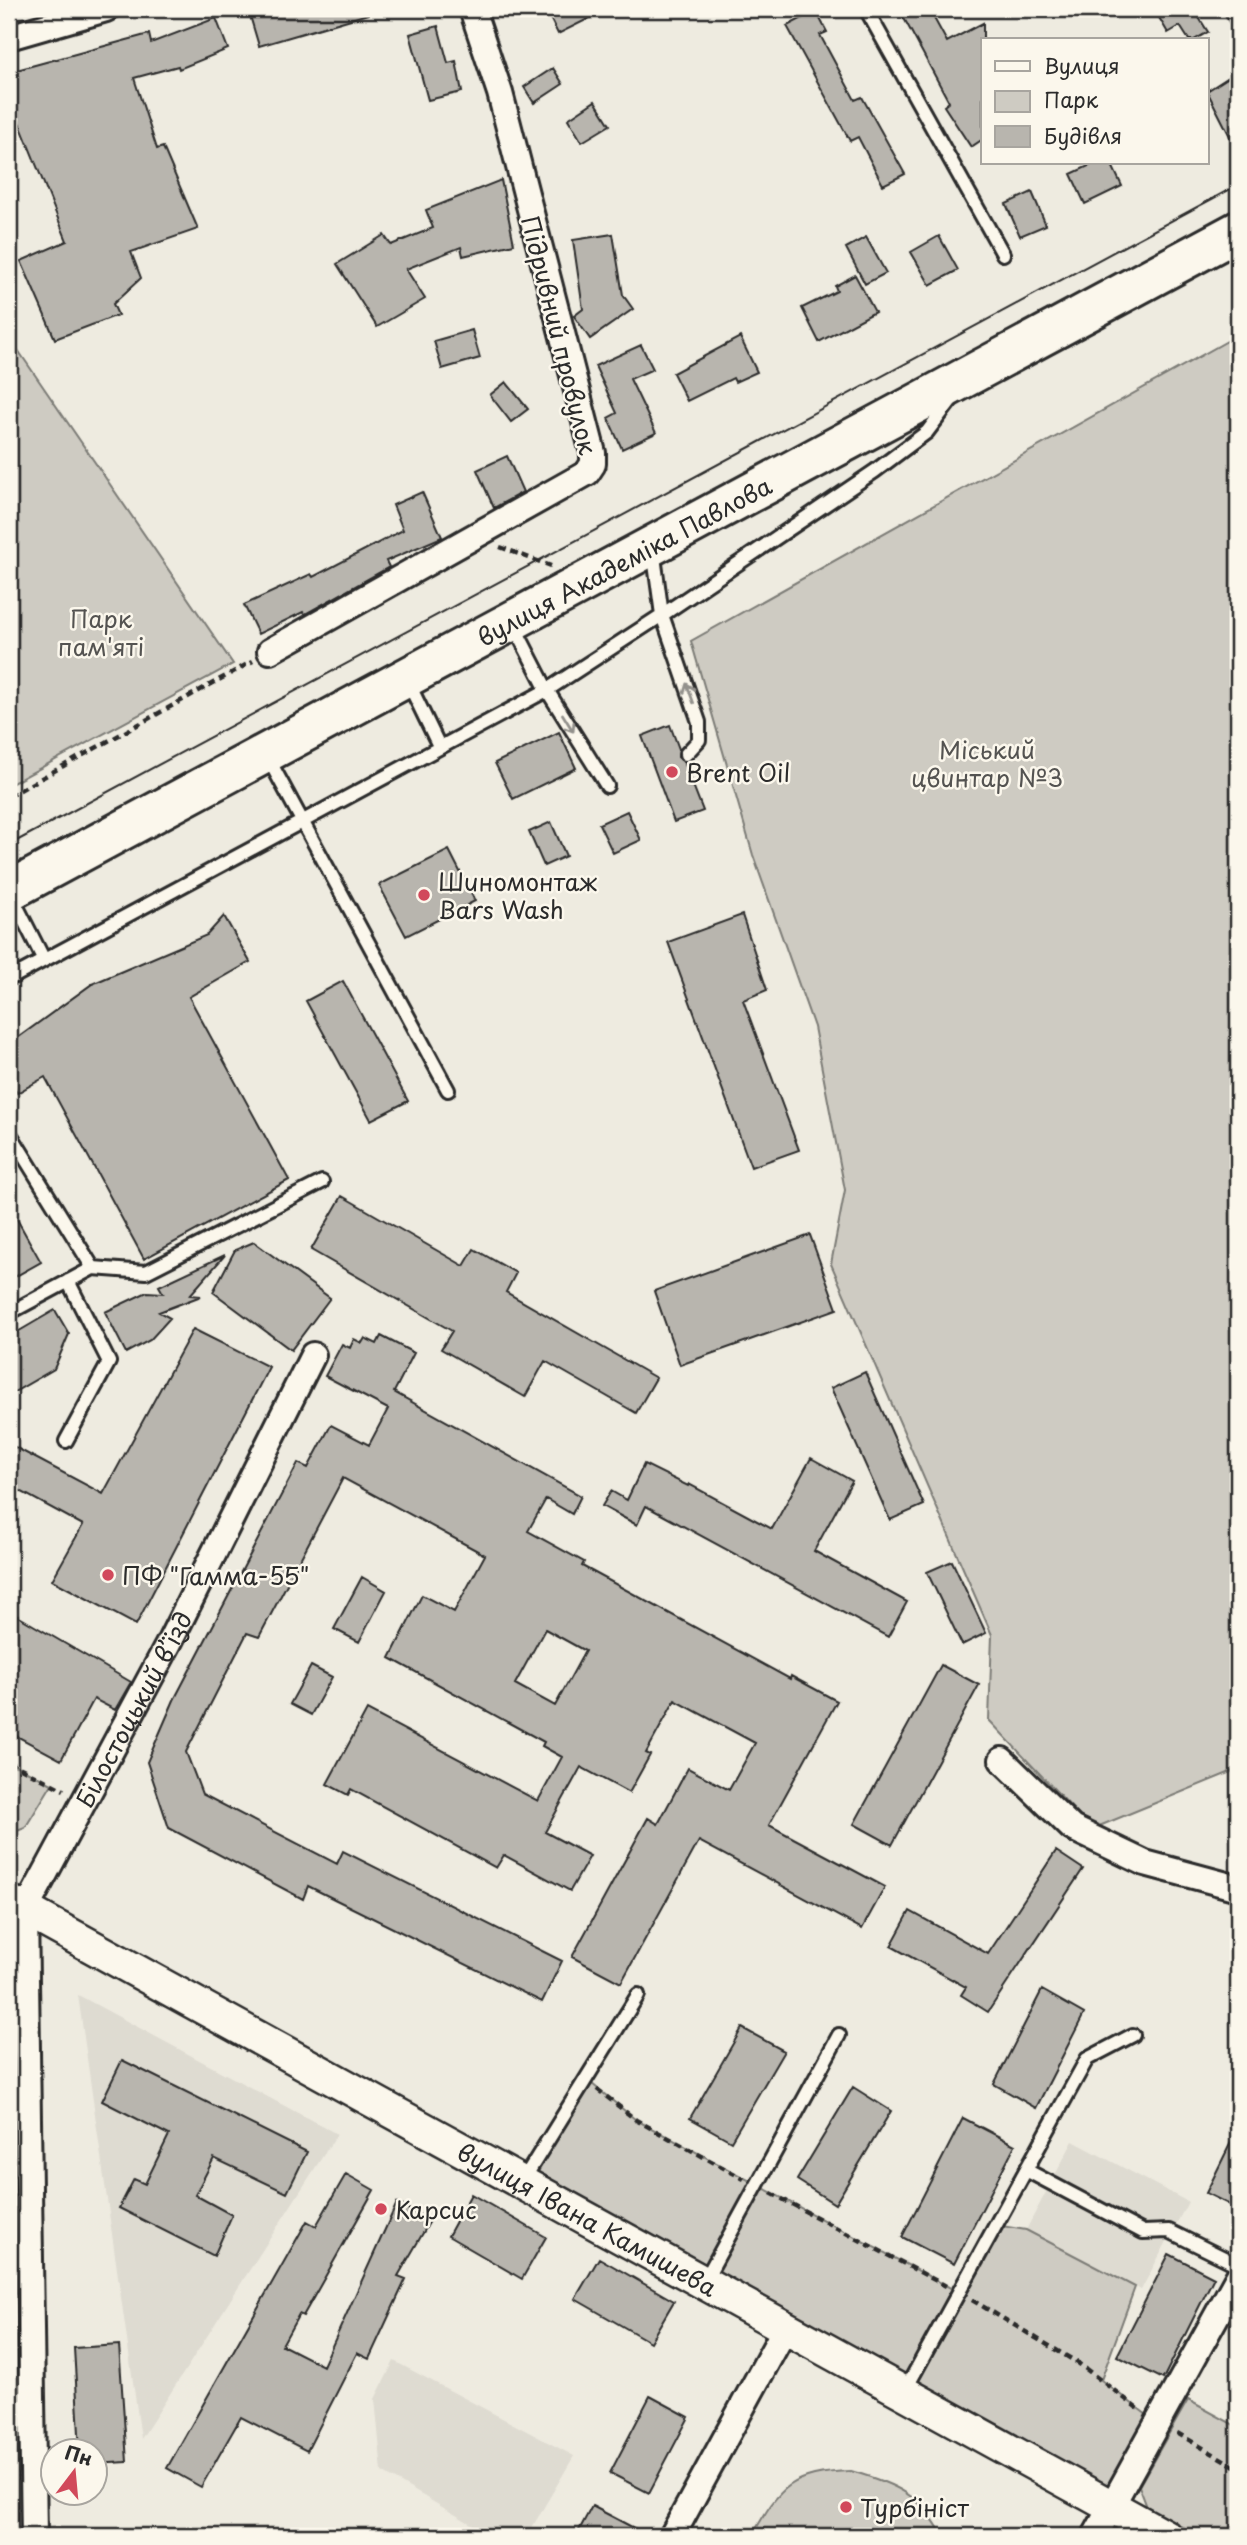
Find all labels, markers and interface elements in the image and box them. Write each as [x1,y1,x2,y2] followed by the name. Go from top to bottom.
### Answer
[981,38,1208,164] legend
[1044,49,1120,81] text: Вулиця
[1044,83,1099,115] text: Парк
[1044,119,1122,151] text: Будівля
[513,212,607,459] street label: Підривний провулок
[470,467,778,655] street label: вулиця Академіка Павлова
[58,600,144,664] park label: Парк пам'яті
[683,683,695,705] one-way arrow
[561,713,575,733] one-way arrow
[911,731,1063,795] park label: Міський цвинтар №3
[686,754,790,790] place label: Brent Oil
[664,764,680,780] marker: Brent Oil
[438,863,597,927] place label: Шиномонтаж Bars Wash
[416,887,432,903] marker: Шиномонтаж Bars Wash
[122,1557,309,1593] place label: ПФ "Гамма-55"
[100,1567,116,1583] marker: ПФ "Гамма-55"
[66,1605,200,1814] street label: Білостоцький в’їзд
[451,2133,724,2305] street label: вулиця Івана Камишева
[395,2191,477,2227] place label: Карсис
[373,2201,389,2217] marker: Карсис
[38,2436,108,2506] north arrow
[62,2437,96,2472] text: Пн
[860,2489,969,2525] place label: Турбініст
[838,2499,854,2515] marker: Турбініст

